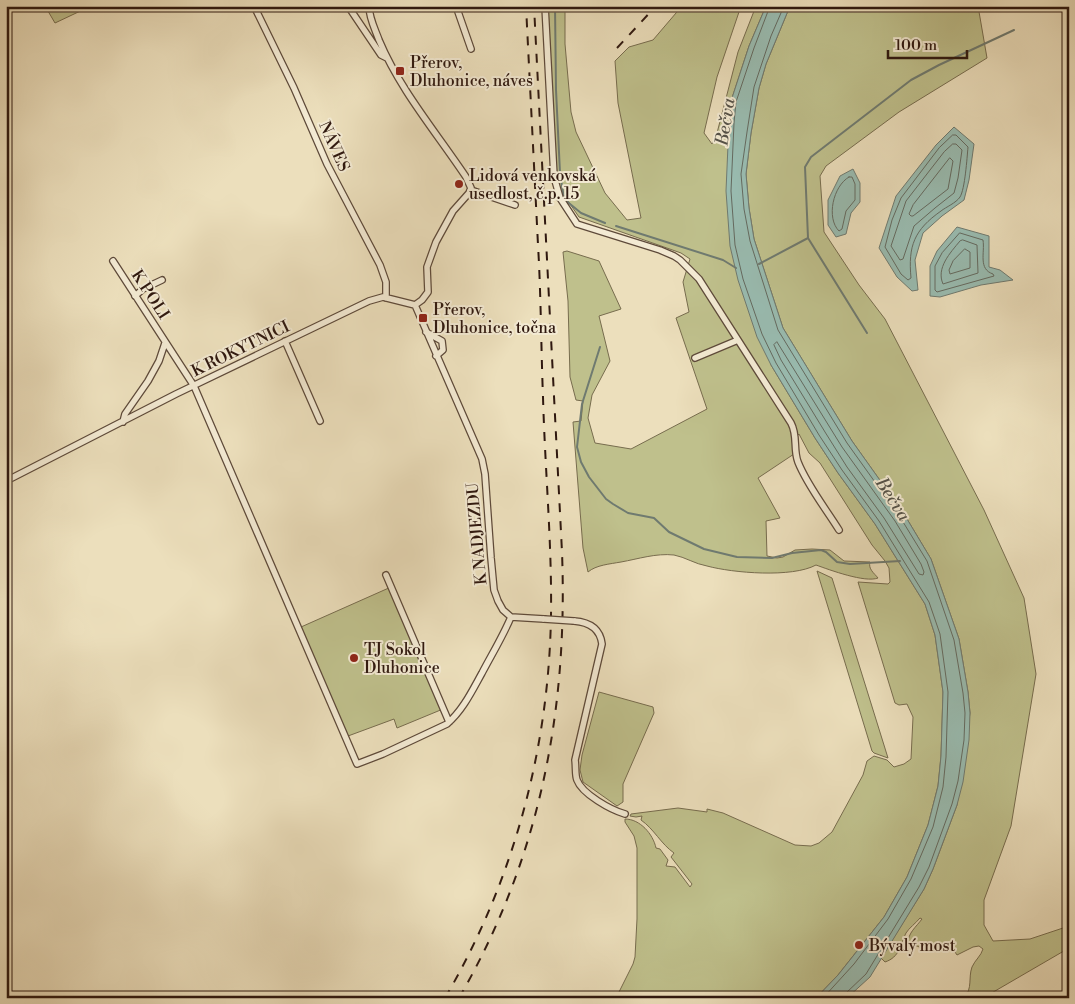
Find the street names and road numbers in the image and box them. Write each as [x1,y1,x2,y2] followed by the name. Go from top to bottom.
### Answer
[314,117,356,175] street label: NÁVES
[127,266,174,323] street label: K POLI
[188,317,293,381] street label: K ROKYTNICI
[463,482,491,586] street label: K NADJEZDU

